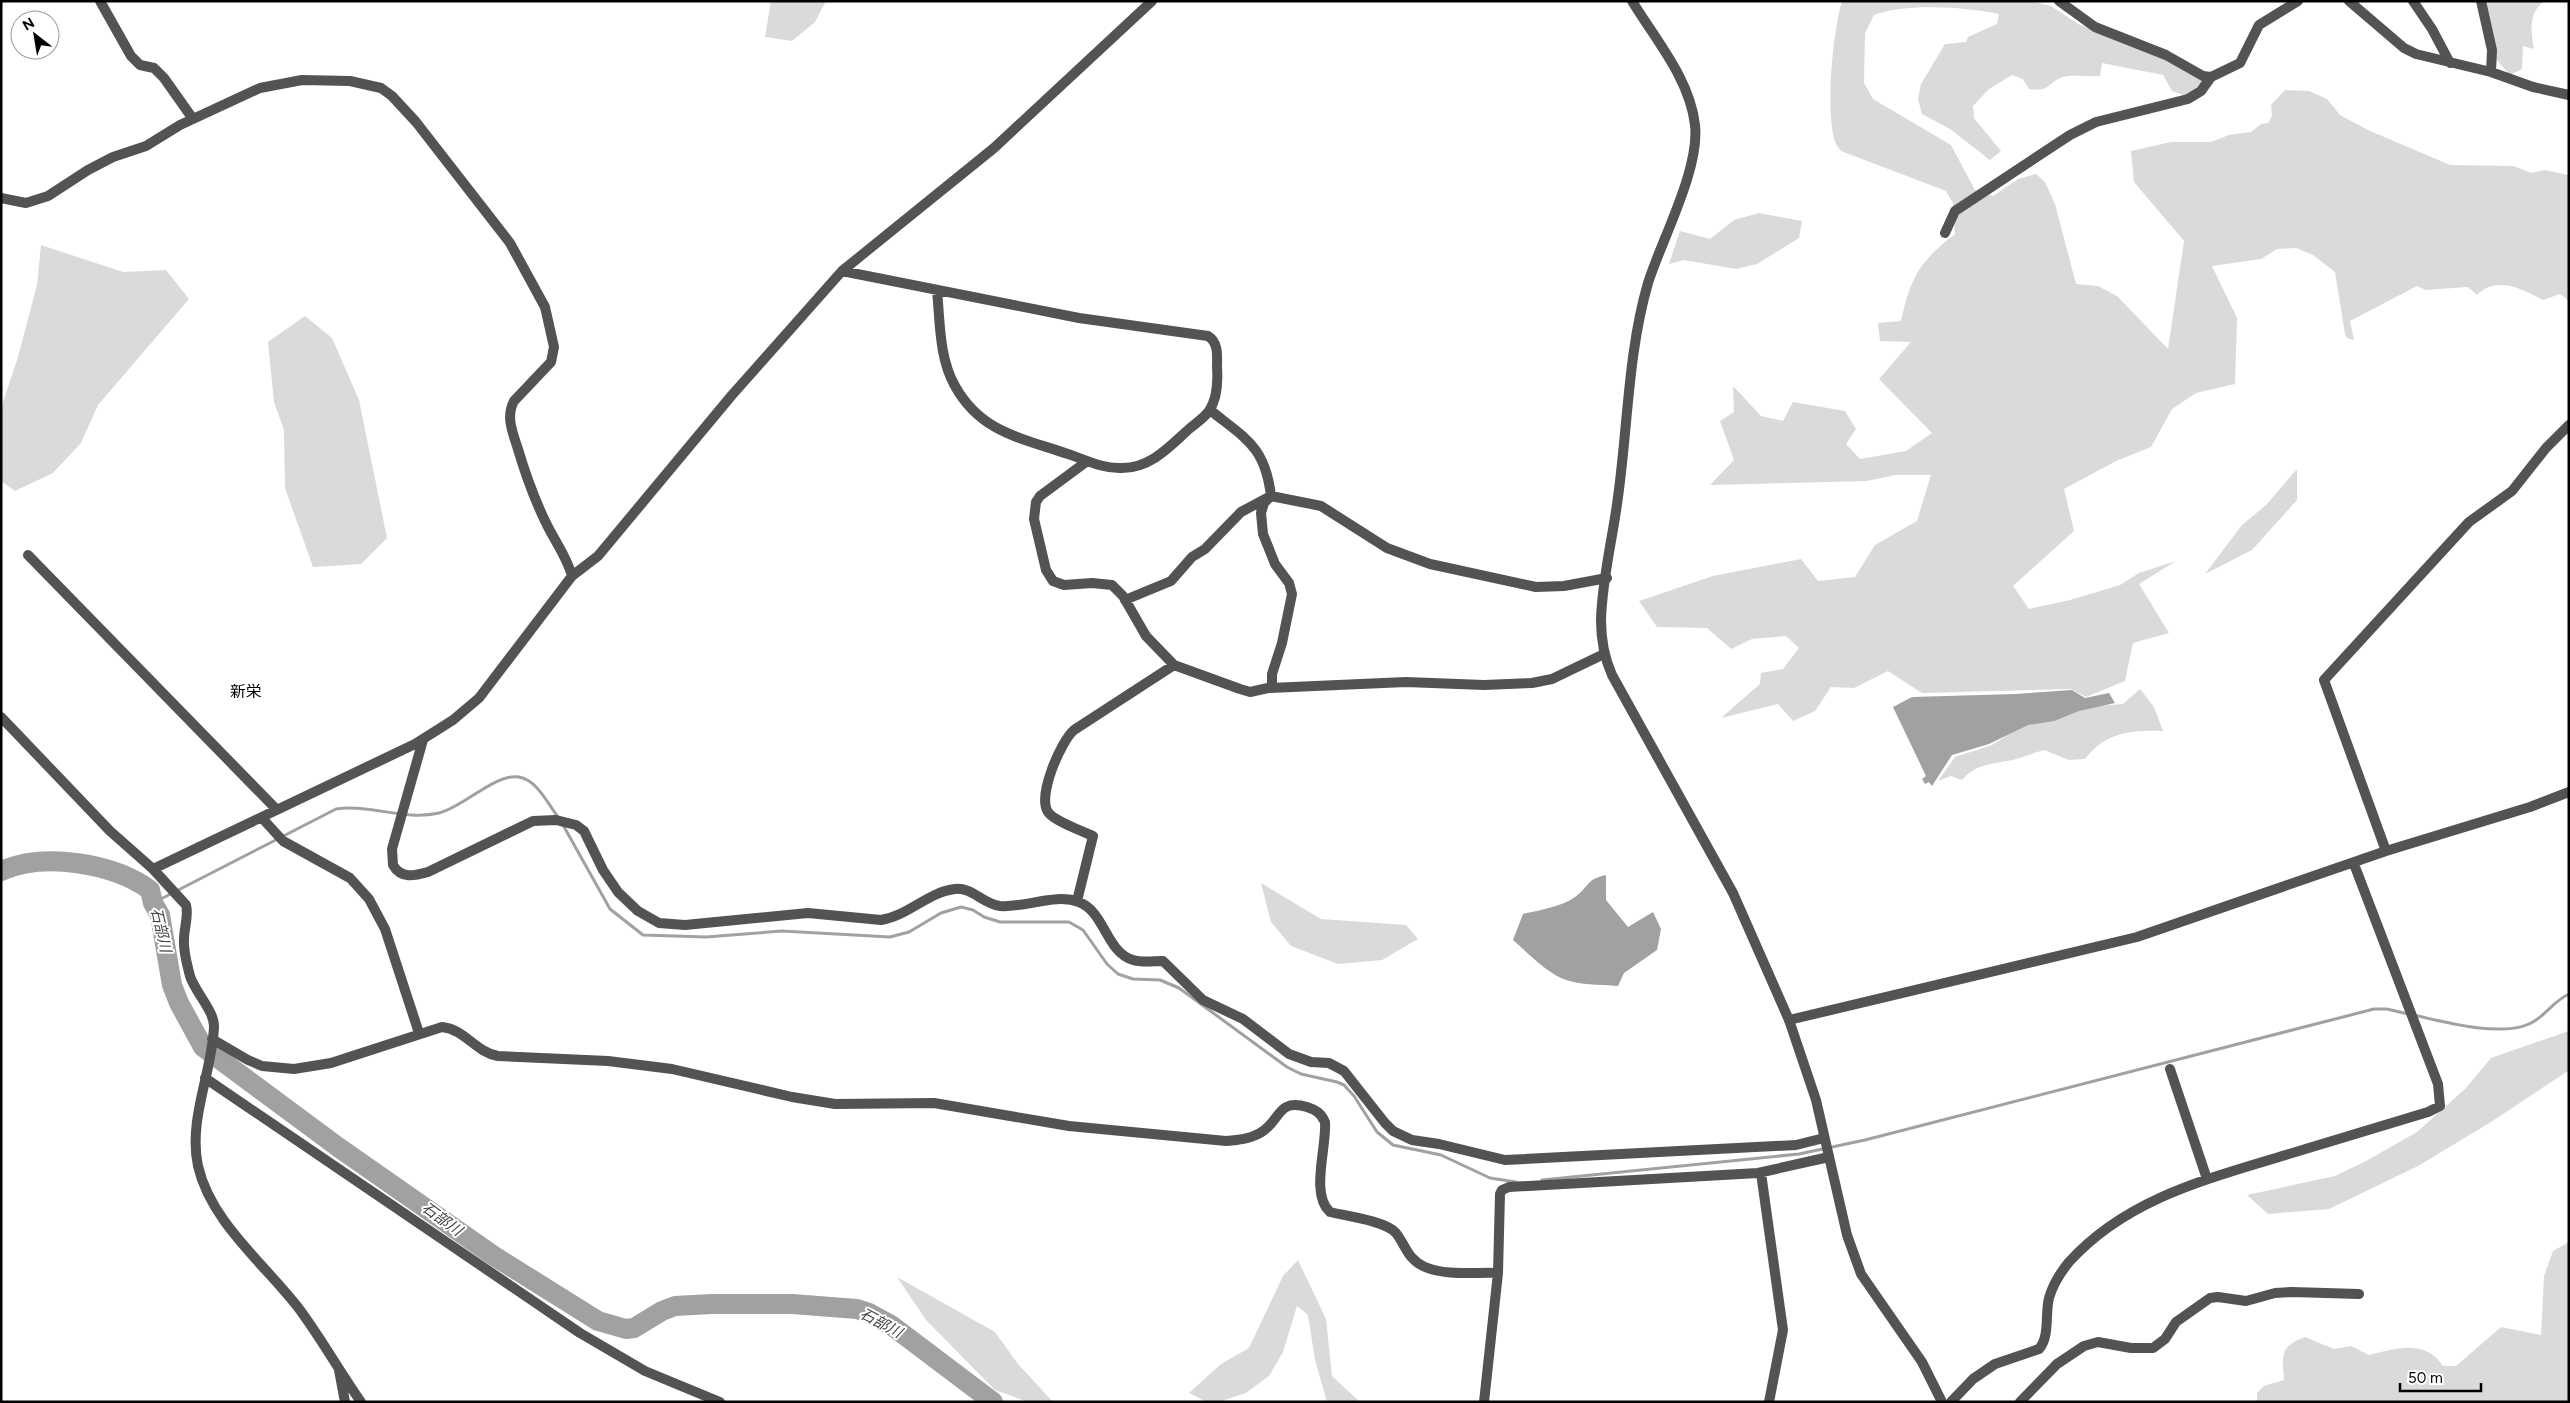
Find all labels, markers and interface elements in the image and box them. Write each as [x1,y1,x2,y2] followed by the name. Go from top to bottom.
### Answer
[10,10,60,60] north arrow
[20,14,38,34] text: N
[230,682,262,701] district label: 新栄
[147,906,175,956] water label: 石部川
[419,1198,467,1241] water label: 石部川
[857,1304,907,1342] water label: 石部川
[2400,1360,2481,1392] scale bar
[2408,1369,2443,1387] text: 50 m

